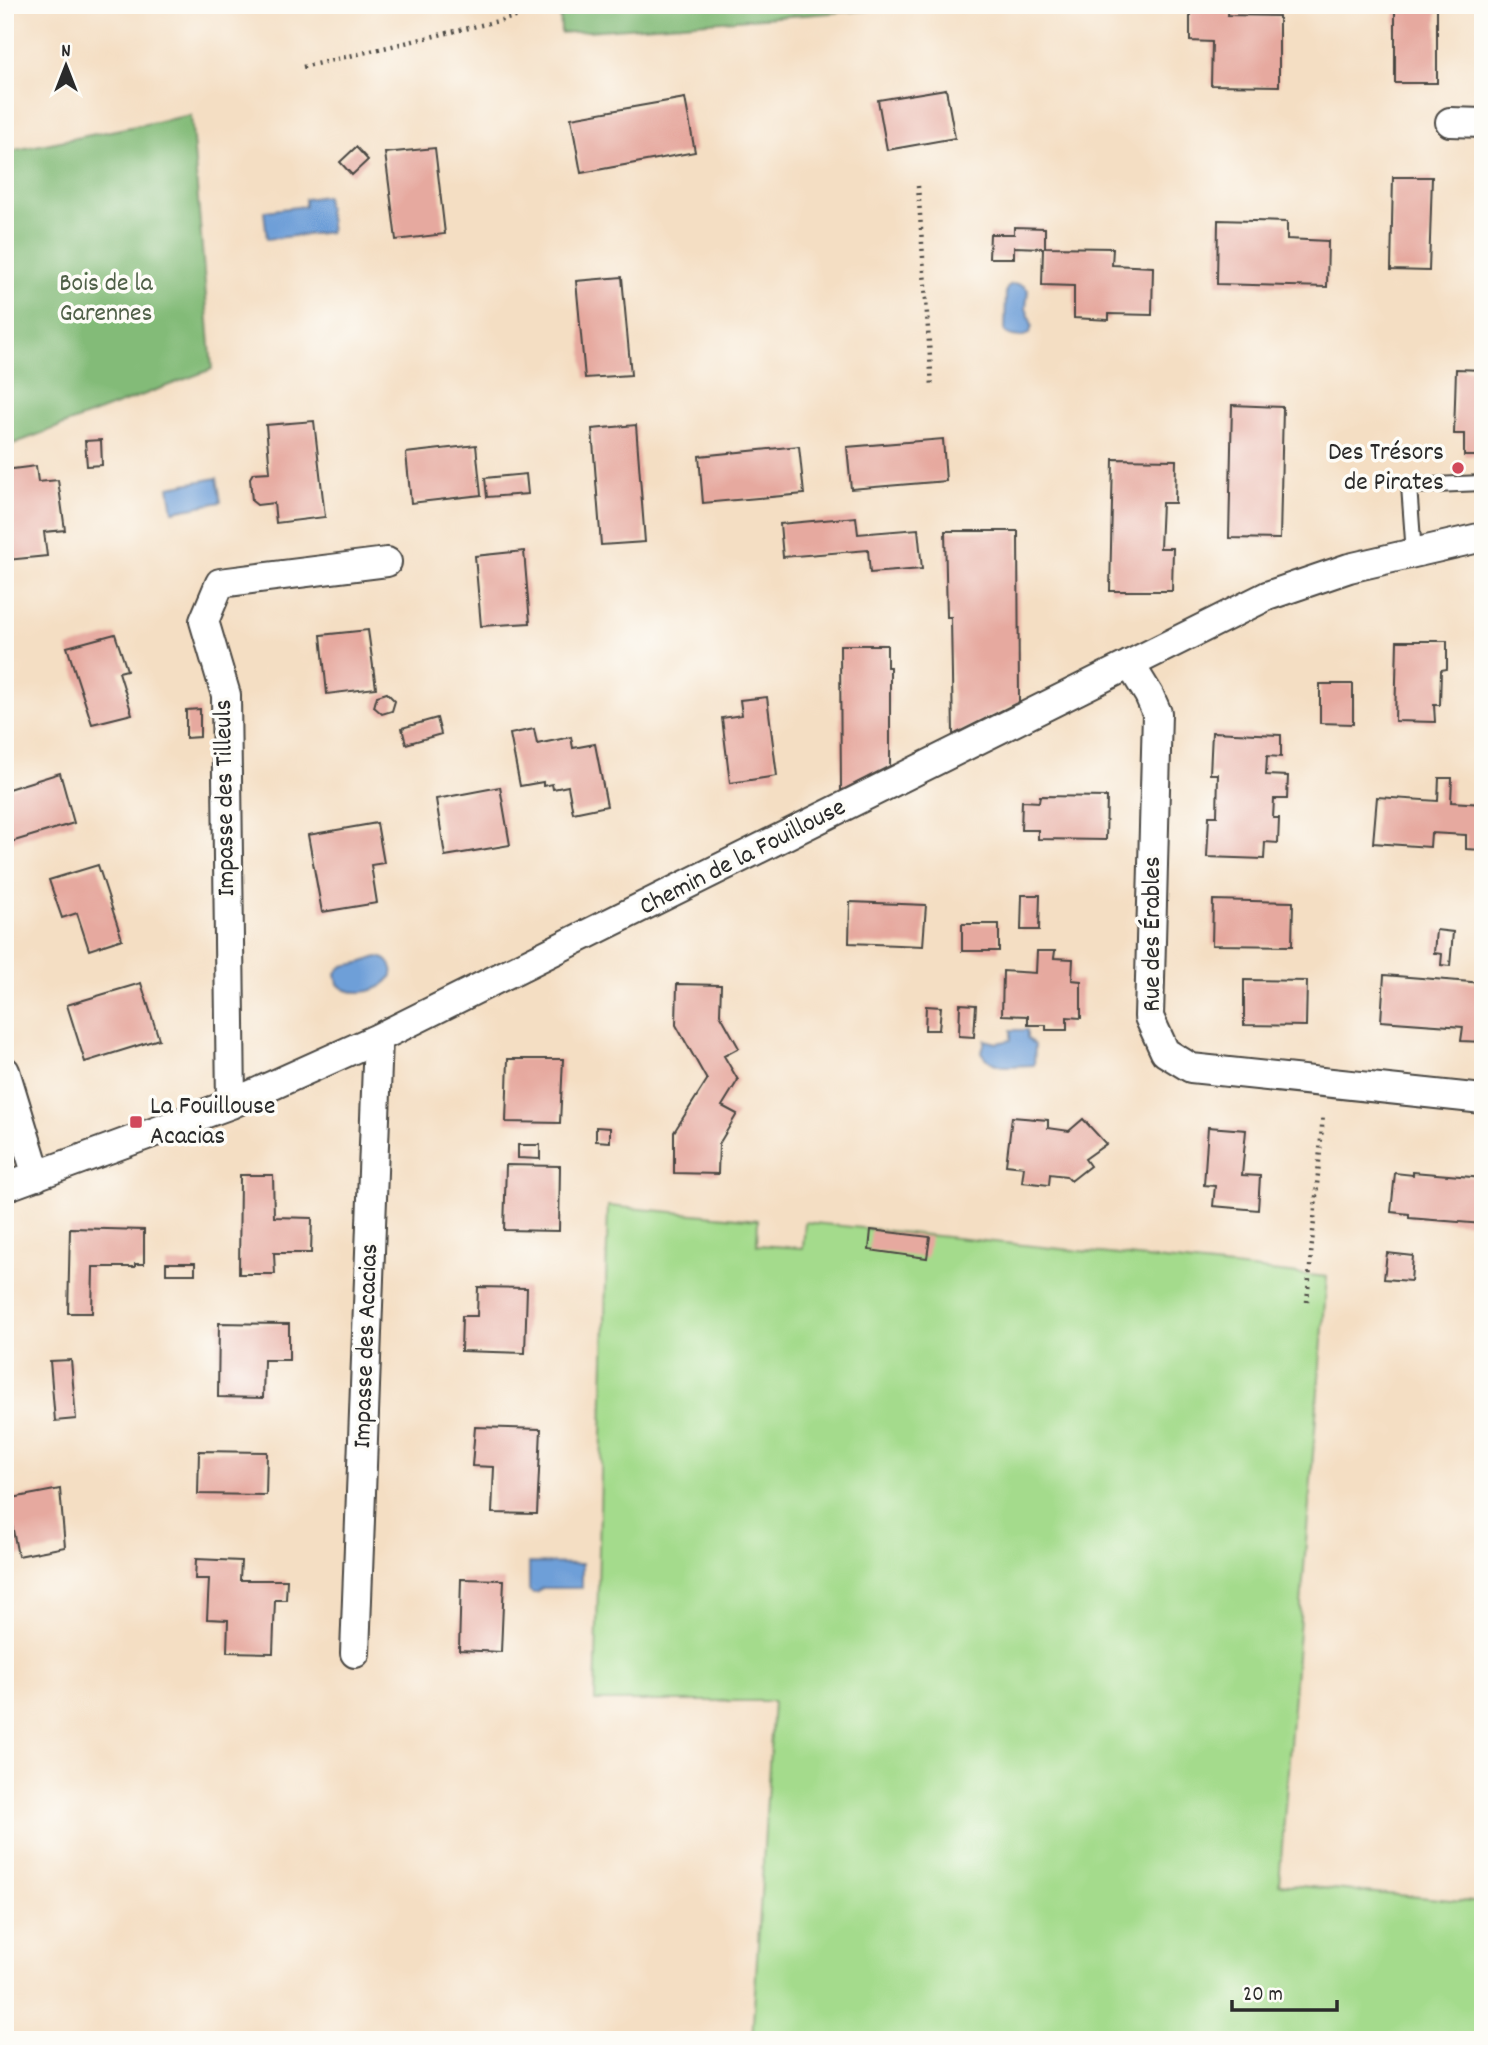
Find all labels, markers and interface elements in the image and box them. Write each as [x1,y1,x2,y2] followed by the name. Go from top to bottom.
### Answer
[32,32,102,102] north arrow
[61,39,71,66] text: N
[59,266,154,333] park label: Bois de la Garennes
[1328,435,1444,502] place label: Des Trésors de Pirates
[1450,460,1466,476] marker: Des Trésors de Pirates
[206,699,246,897] street label: Impasse des Tilleuls
[633,790,853,926] street label: Chemin de la Fouillouse
[1135,856,1172,1012] street label: Rue des Érables
[150,1089,275,1156] place label: La Fouillouse Acacias
[128,1114,144,1130] marker: La Fouillouse Acacias
[345,1243,389,1449] street label: Impasse des Acacias
[1232,1968,1338,2012] scale bar
[1243,1981,1283,2011] text: 20 m

